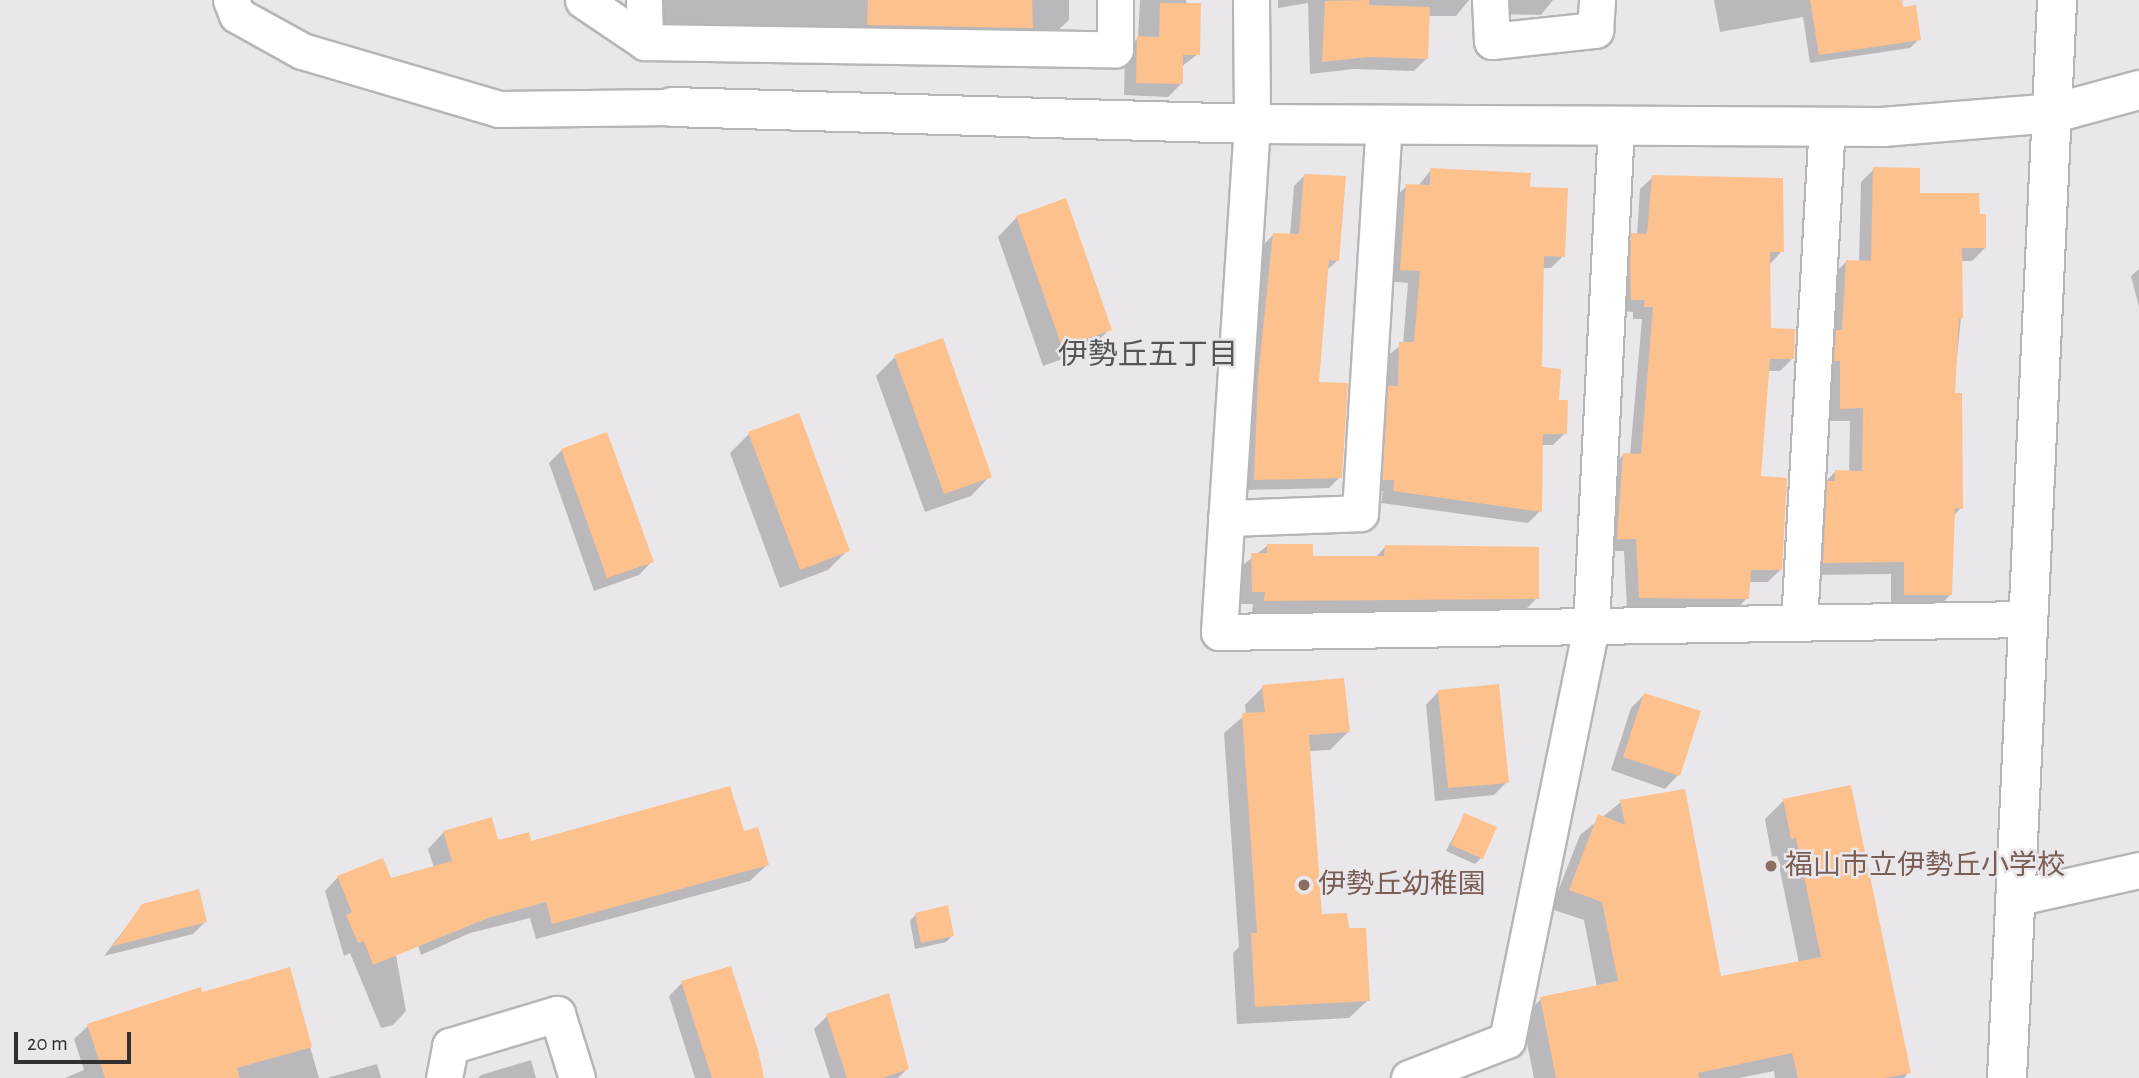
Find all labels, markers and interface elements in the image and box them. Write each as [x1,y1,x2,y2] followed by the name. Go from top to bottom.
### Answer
[1058,337,1238,373] district label: 伊勢丘五丁目
[1785,849,2065,883] place label: 福山市立伊勢丘小学校
[1763,858,1779,874] marker: 福山市立伊勢丘小学校
[1318,868,1486,902] place label: 伊勢丘幼稚園
[1296,877,1312,893] marker: 伊勢丘幼稚園
[18,1018,135,1062] scale bar
[27,1033,68,1054] text: 20 m

